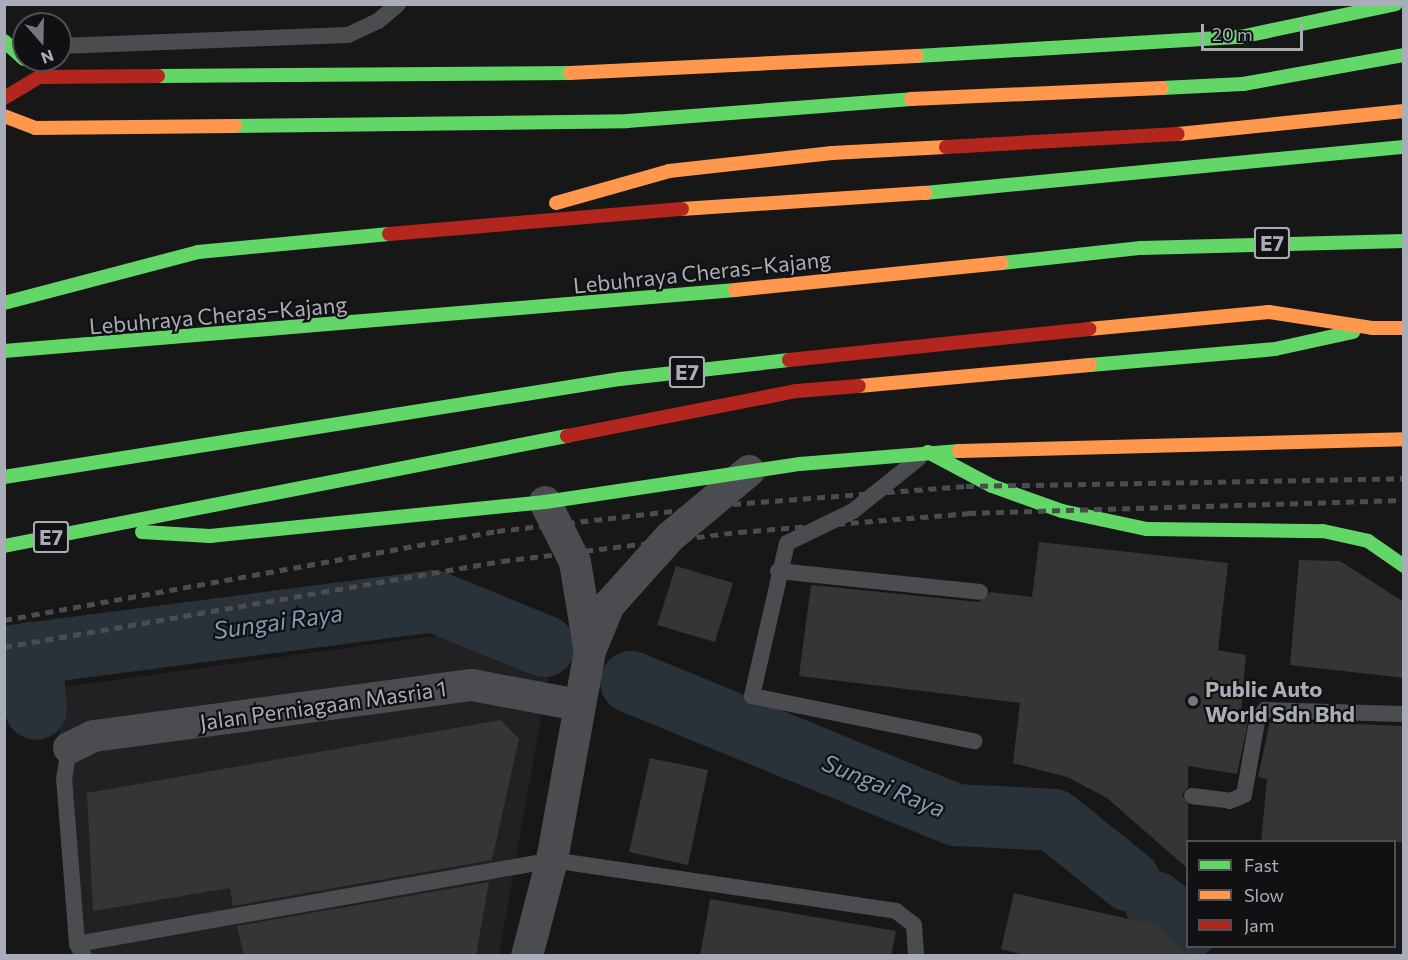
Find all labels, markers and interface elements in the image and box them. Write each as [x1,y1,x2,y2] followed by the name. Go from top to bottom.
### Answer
[12,12,72,72] north arrow
[1204,12,1306,50] scale bar
[1212,23,1253,45] text: 20 m
[39,47,57,68] text: N
[1252,225,1292,261] road number: E7
[572,245,832,299] street label: Lebuhraya Cheras–Kajang
[88,291,348,339] street label: Lebuhraya Cheras–Kajang
[668,354,706,390] road number: E7
[32,519,70,555] road number: E7
[212,598,344,644] water label: Sungai Raya
[198,675,448,735] street label: Jalan Perniagaan Masria 1
[1205,675,1355,726] place label: Public Auto World Sdn Bhd
[1186,694,1200,708] marker: Public Auto World Sdn Bhd
[818,747,950,823] water label: Sungai Raya
[1186,840,1396,948] legend
[1244,854,1279,876] text: Fast
[1244,884,1284,906] text: Slow
[1244,914,1274,936] text: Jam

